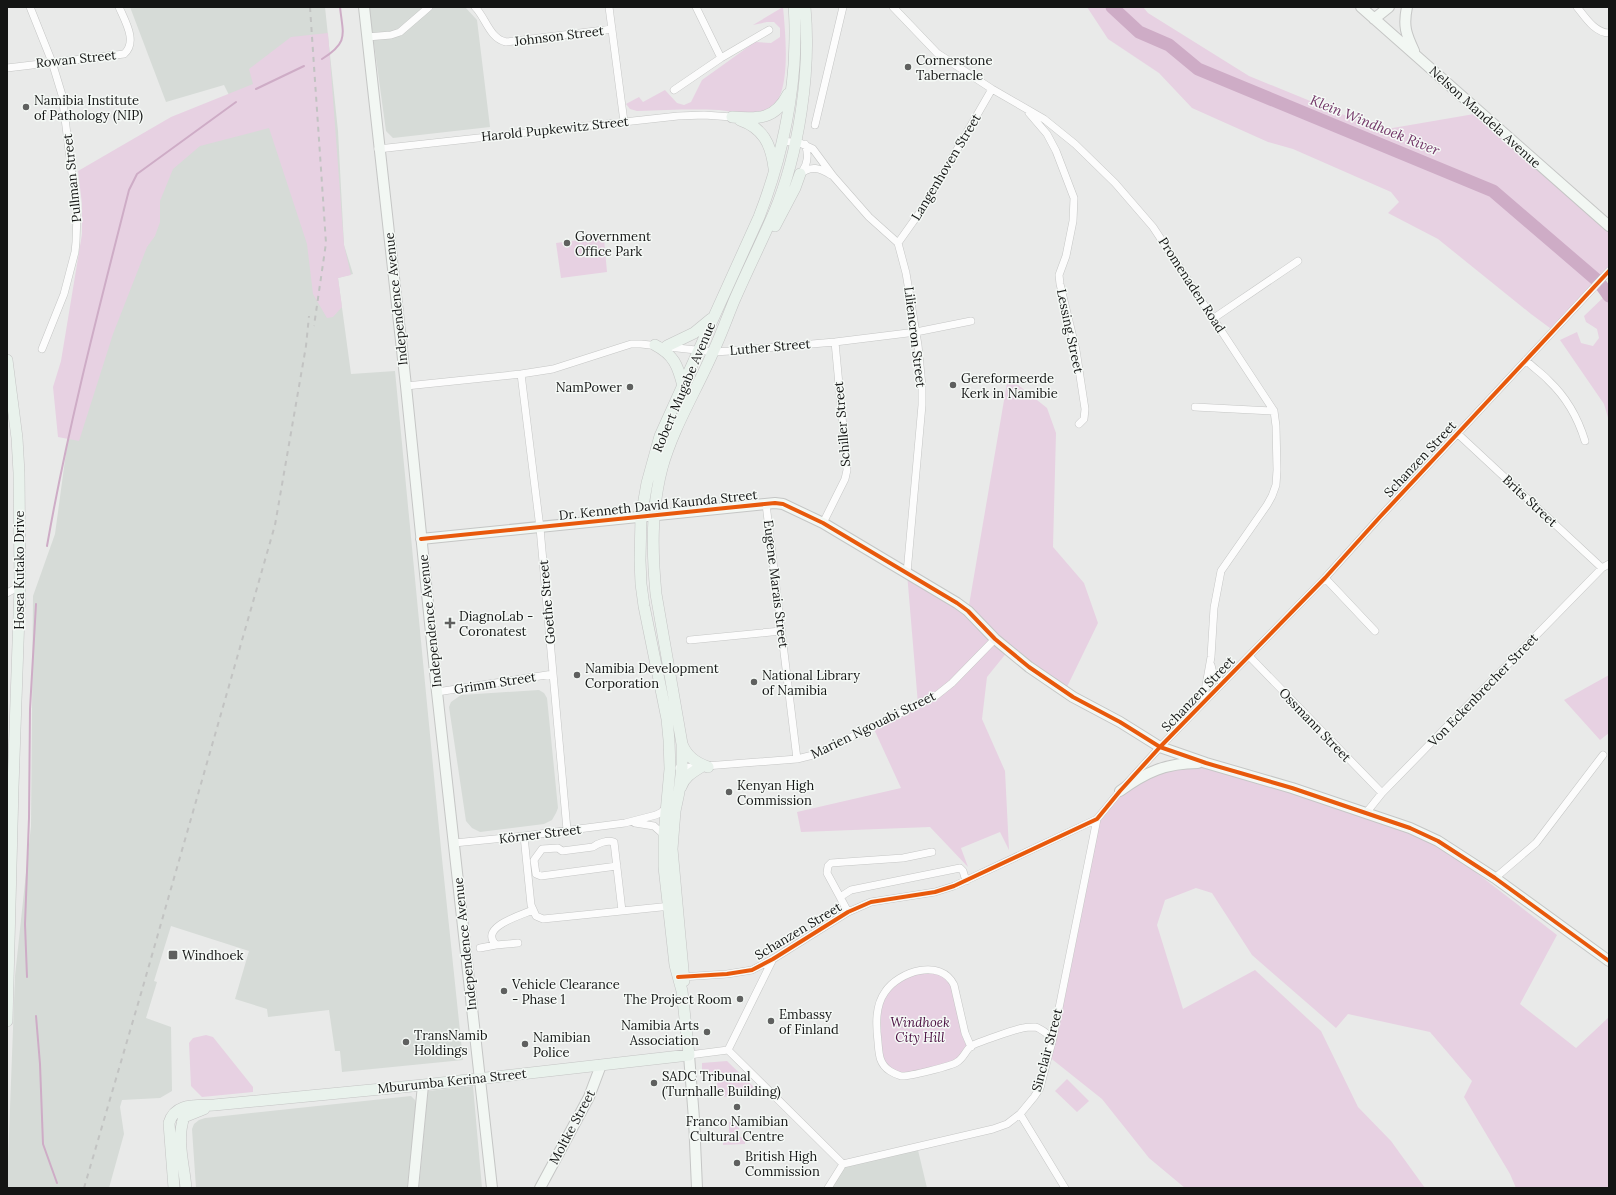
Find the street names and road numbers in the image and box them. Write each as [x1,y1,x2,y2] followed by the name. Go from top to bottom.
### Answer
[512,22,605,50] street label: Johnson Street
[35,46,117,72] street label: Rowan Street
[1426,62,1544,172] street label: Nelson Mandela Avenue
[907,111,985,223] street label: Langenhoven Street
[480,113,630,145] street label: Harold Pupkewitz Street
[59,133,85,223] street label: Pullman Street
[381,232,411,366] street label: Independence Avenue
[1155,234,1229,336] street label: Promenaden Road
[900,286,930,388] street label: Liliencron Street
[1053,287,1087,375] street label: Lessing Street
[649,319,719,455] street label: Robert Mugabe Avenue
[729,335,811,359] street label: Luther Street
[830,381,854,467] street label: Schiller Street
[1380,417,1460,501] street label: Schanzen Street
[1499,471,1561,531] street label: Brits Street
[558,486,758,524] street label: Dr. Kenneth David Kaunda Street
[11,510,28,630] street label: Hosea Kutako Drive
[760,519,792,649] street label: Eugene Marais Street
[415,554,445,688] street label: Independence Avenue
[535,559,559,645] street label: Goethe Street
[1424,630,1542,751] street label: Von Eckenbrecher Street
[1158,653,1238,735] street label: Schanzen Street
[453,668,537,698] street label: Grimm Street
[1275,684,1355,766] street label: Ossmann Street
[808,687,938,763] street label: Marien Ngouabi Street
[498,821,582,847] street label: Körner Street
[450,877,480,1011] street label: Independence Avenue
[751,898,845,964] street label: Schanzen Street
[1028,1006,1066,1094] street label: Sinclair Street
[377,1065,527,1097] street label: Mburumba Kerina Street
[545,1087,599,1167] street label: Moltke Street

